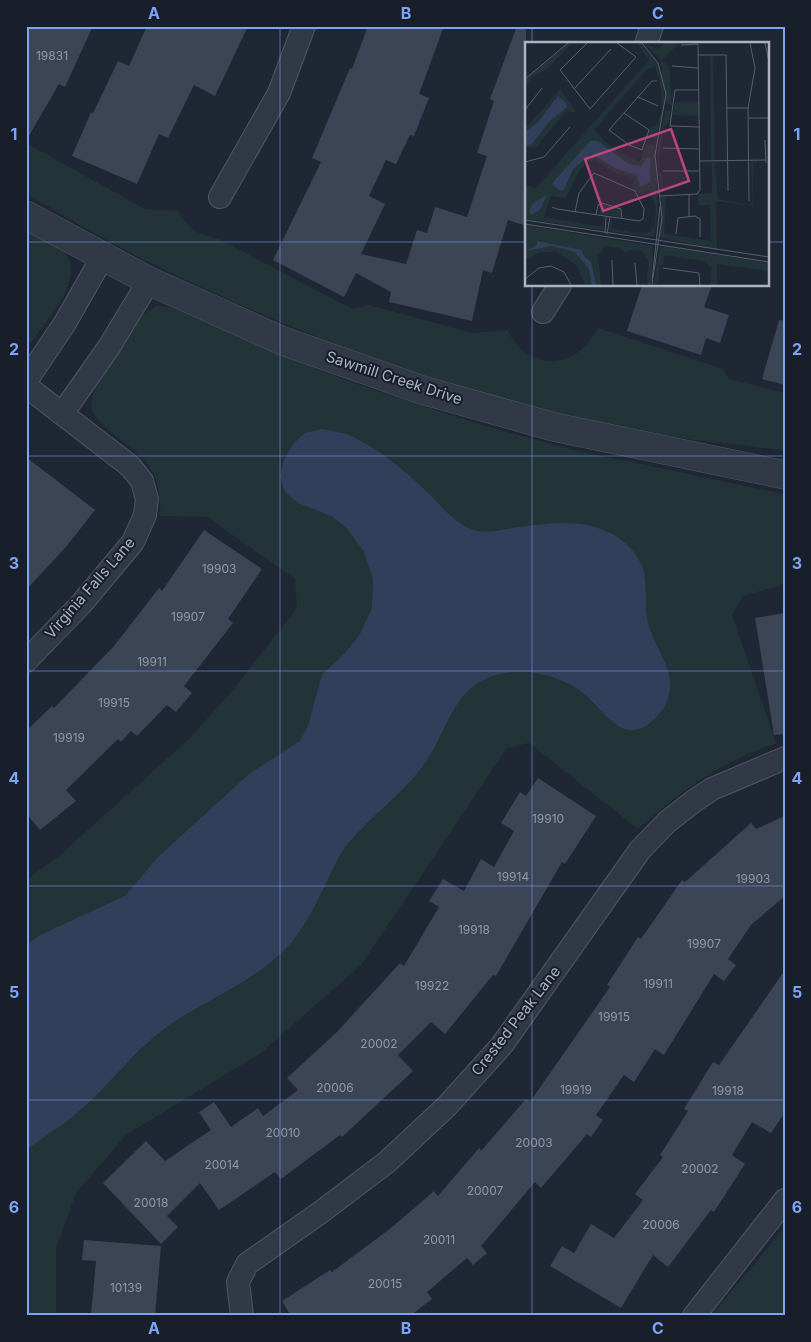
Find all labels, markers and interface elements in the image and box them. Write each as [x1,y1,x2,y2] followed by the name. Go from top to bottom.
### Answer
[148,3,160,23] text: A
[401,3,411,23] text: B
[652,3,664,23] text: C
[525,42,768,286] inset map
[36,48,68,63] house number: 19831
[11,124,17,144] text: 1
[794,124,800,144] text: 1
[9,339,19,359] text: 2
[792,339,802,359] text: 2
[324,347,465,409] street label: Sawmill Creek Drive
[40,533,139,642] street label: Virginia Falls Lane
[9,553,19,573] text: 3
[792,553,802,573] text: 3
[202,561,236,576] house number: 19903
[171,609,205,624] house number: 19907
[137,654,167,669] house number: 19911
[98,695,130,710] house number: 19915
[53,730,85,745] house number: 19919
[9,768,20,788] text: 4
[792,768,803,788] text: 4
[532,811,564,826] house number: 19910
[497,869,529,884] house number: 19914
[736,871,770,886] house number: 19903
[458,922,490,937] house number: 19918
[687,936,721,951] house number: 19907
[467,962,564,1079] street label: Crested Peak Lane
[643,976,673,991] house number: 19911
[415,978,449,993] house number: 19922
[9,982,19,1002] text: 5
[792,982,802,1002] text: 5
[598,1009,630,1024] house number: 19915
[360,1036,398,1051] house number: 20002
[316,1080,354,1095] house number: 20006
[560,1082,592,1097] house number: 19919
[712,1083,744,1098] house number: 19918
[266,1125,300,1140] house number: 20010
[515,1135,553,1150] house number: 20003
[204,1157,240,1172] house number: 20014
[681,1161,719,1176] house number: 20002
[467,1183,503,1198] house number: 20007
[134,1195,168,1210] house number: 20018
[9,1197,19,1217] text: 6
[792,1197,802,1217] text: 6
[642,1217,680,1232] house number: 20006
[423,1232,455,1247] house number: 20011
[368,1276,402,1291] house number: 20015
[110,1280,142,1295] house number: 10139
[148,1318,160,1338] text: A
[401,1318,411,1338] text: B
[652,1318,664,1338] text: C

